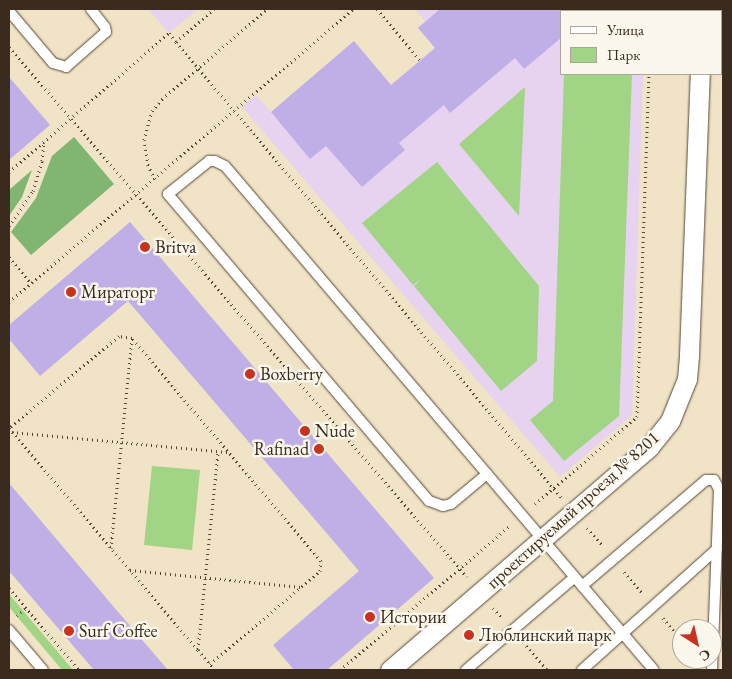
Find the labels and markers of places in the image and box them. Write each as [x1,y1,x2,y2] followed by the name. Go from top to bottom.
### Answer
[155,236,196,258] place label: Britva
[139,241,151,253] marker: Britva
[81,281,155,303] place label: Мираторг
[65,286,77,298] marker: Мираторг
[260,363,323,385] place label: Boxberry
[244,368,256,380] marker: Boxberry
[315,420,355,442] place label: Nude
[299,425,311,437] marker: Nude
[254,438,309,460] place label: Rafinad
[313,443,325,455] marker: Rafinad
[380,606,446,628] place label: Истории
[364,611,376,623] marker: Истории
[79,620,158,642] place label: Surf Coffee
[479,624,612,646] place label: Люблинский парк
[63,625,75,637] marker: Surf Coffee
[463,629,475,641] marker: Люблинский парк

